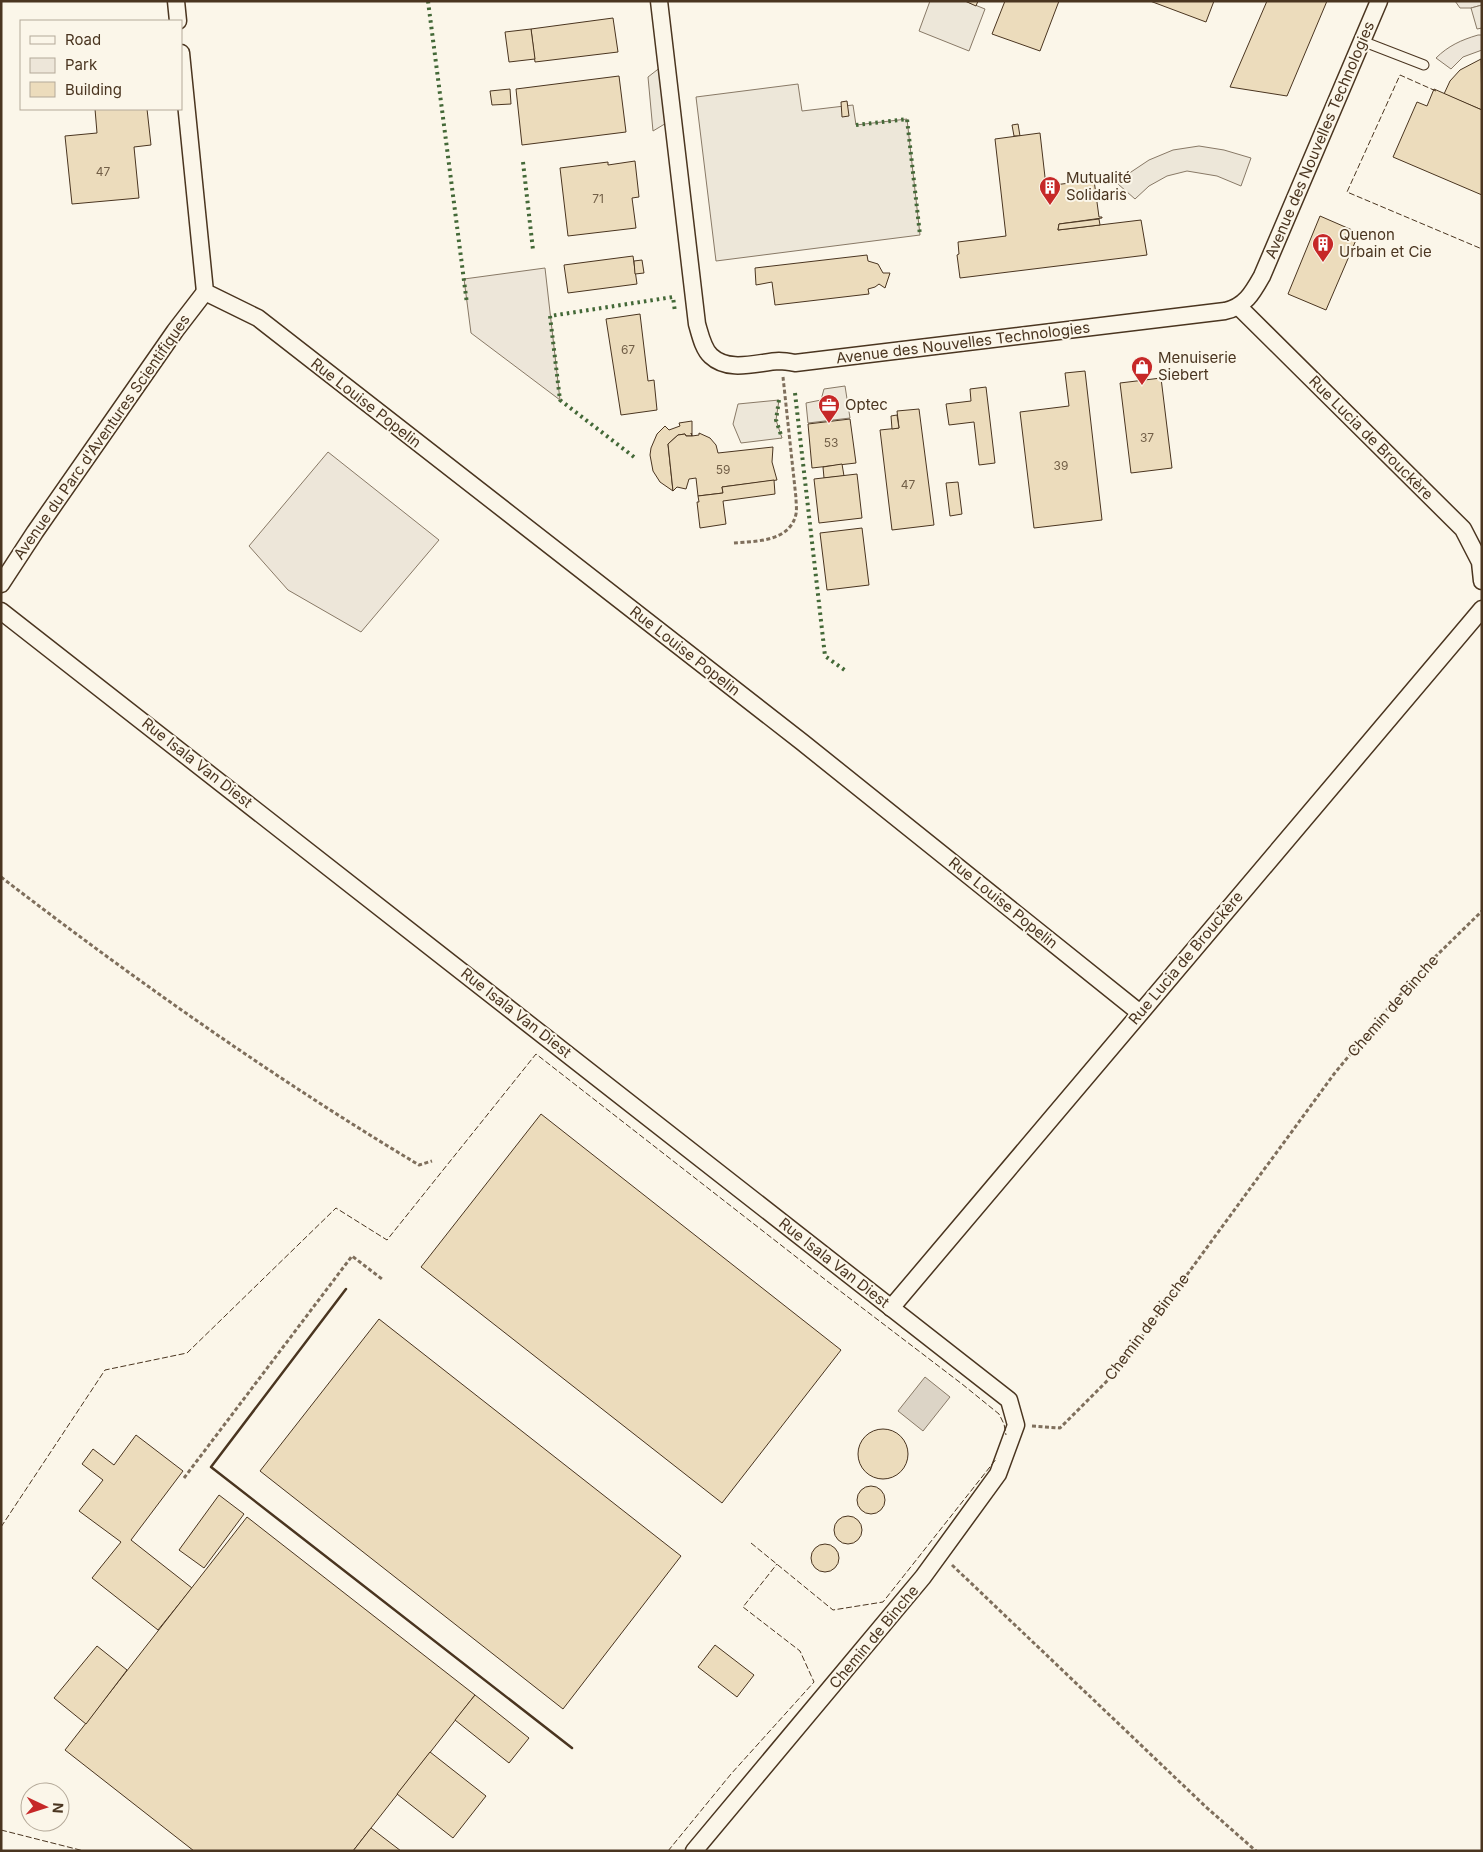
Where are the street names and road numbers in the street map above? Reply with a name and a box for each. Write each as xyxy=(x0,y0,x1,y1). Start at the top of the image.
street label: Avenue des Nouvelles Technologies xyxy=(1261,18,1378,261)
street label: Avenue du Parc d'Aventures Scientifiques xyxy=(9,310,194,563)
street label: Avenue des Nouvelles Technologies xyxy=(835,317,1091,368)
street label: Rue Louise Popelin xyxy=(307,354,425,452)
street label: Rue Lucia de Brouckère xyxy=(1305,371,1438,504)
street label: Rue Louise Popelin xyxy=(626,602,744,700)
street label: Rue Isala Van Diest xyxy=(138,713,257,812)
street label: Rue Louise Popelin xyxy=(945,853,1062,952)
street label: Rue Lucia de Brouckère xyxy=(1124,887,1247,1028)
street label: Chemin de Binche xyxy=(1343,951,1442,1061)
street label: Rue Isala Van Diest xyxy=(457,963,576,1062)
street label: Rue Isala Van Diest xyxy=(775,1213,894,1312)
street label: Chemin de Binche xyxy=(1100,1269,1193,1384)
street label: Chemin de Binche xyxy=(825,1581,922,1692)

